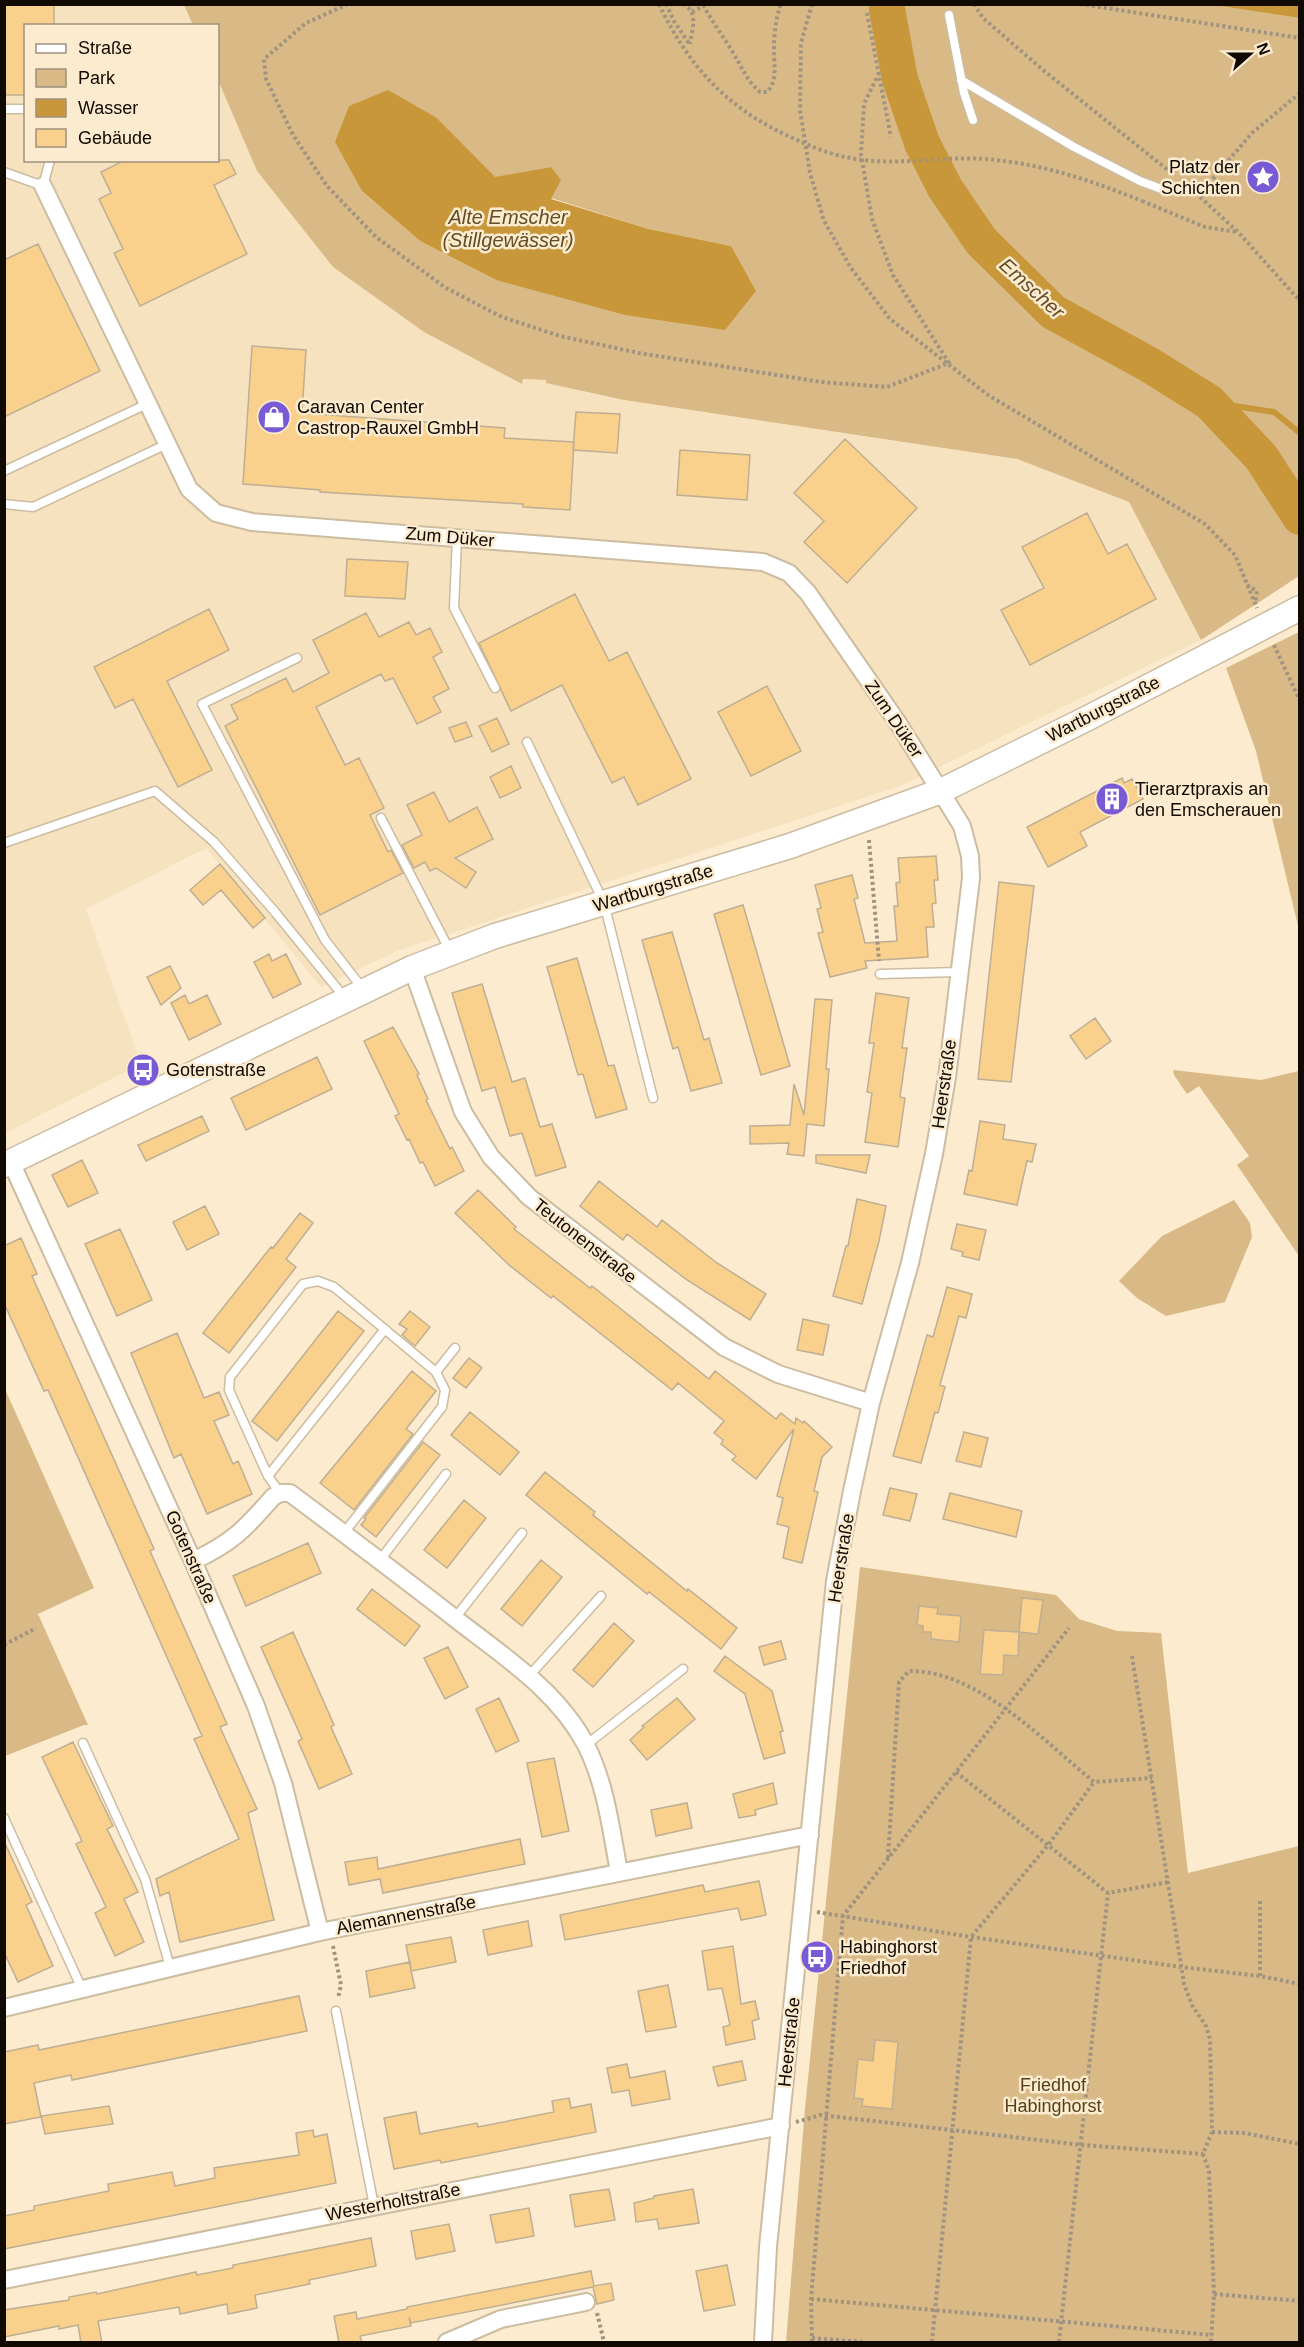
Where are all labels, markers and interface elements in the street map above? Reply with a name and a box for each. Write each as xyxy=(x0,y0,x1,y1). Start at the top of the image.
legend xyxy=(24,24,219,162)
north arrow xyxy=(1220,24,1280,84)
text: Straße xyxy=(78,38,132,58)
text: N xyxy=(1254,40,1274,57)
text: Park xyxy=(78,68,116,88)
text: Wasser xyxy=(78,98,138,118)
text: Gebäude xyxy=(78,128,152,148)
place label: Platz der Schichten xyxy=(1161,157,1240,198)
place icon: Platz der Schichten xyxy=(1245,159,1281,195)
water label: Alte Emscher (Stillgewässer) xyxy=(442,206,574,251)
water label: Emscher xyxy=(995,253,1070,323)
place label: Caravan Center Castrop-Rauxel GmbH xyxy=(297,397,479,438)
shop icon: Caravan Center Castrop-Rauxel GmbH xyxy=(256,399,292,435)
street label: Zum Düker xyxy=(405,523,495,551)
street label: Wartburgstraße xyxy=(1043,672,1163,746)
street label: Zum Düker xyxy=(861,677,927,761)
place label: Tierarztpraxis an den Emscherauen xyxy=(1135,779,1281,820)
building icon: Tierarztpraxis an den Emscherauen xyxy=(1094,781,1130,817)
street label: Wartburgstraße xyxy=(591,860,715,916)
street label: Heerstraße xyxy=(928,1038,960,1130)
bus stop icon: Gotenstraße xyxy=(125,1052,161,1088)
place label: Gotenstraße xyxy=(166,1060,266,1080)
street label: Teutonenstraße xyxy=(530,1195,640,1287)
street label: Gotenstraße xyxy=(162,1507,220,1607)
street label: Heerstraße xyxy=(824,1512,858,1604)
street label: Alemannenstraße xyxy=(334,1892,478,1938)
place label: Habinghorst Friedhof xyxy=(840,1937,937,1978)
bus stop icon: Habinghorst Friedhof xyxy=(799,1939,835,1975)
street label: Heerstraße xyxy=(774,1996,804,2088)
park label: Friedhof Habinghorst xyxy=(1004,2075,1102,2116)
street label: Westerholtstraße xyxy=(324,2179,462,2225)

